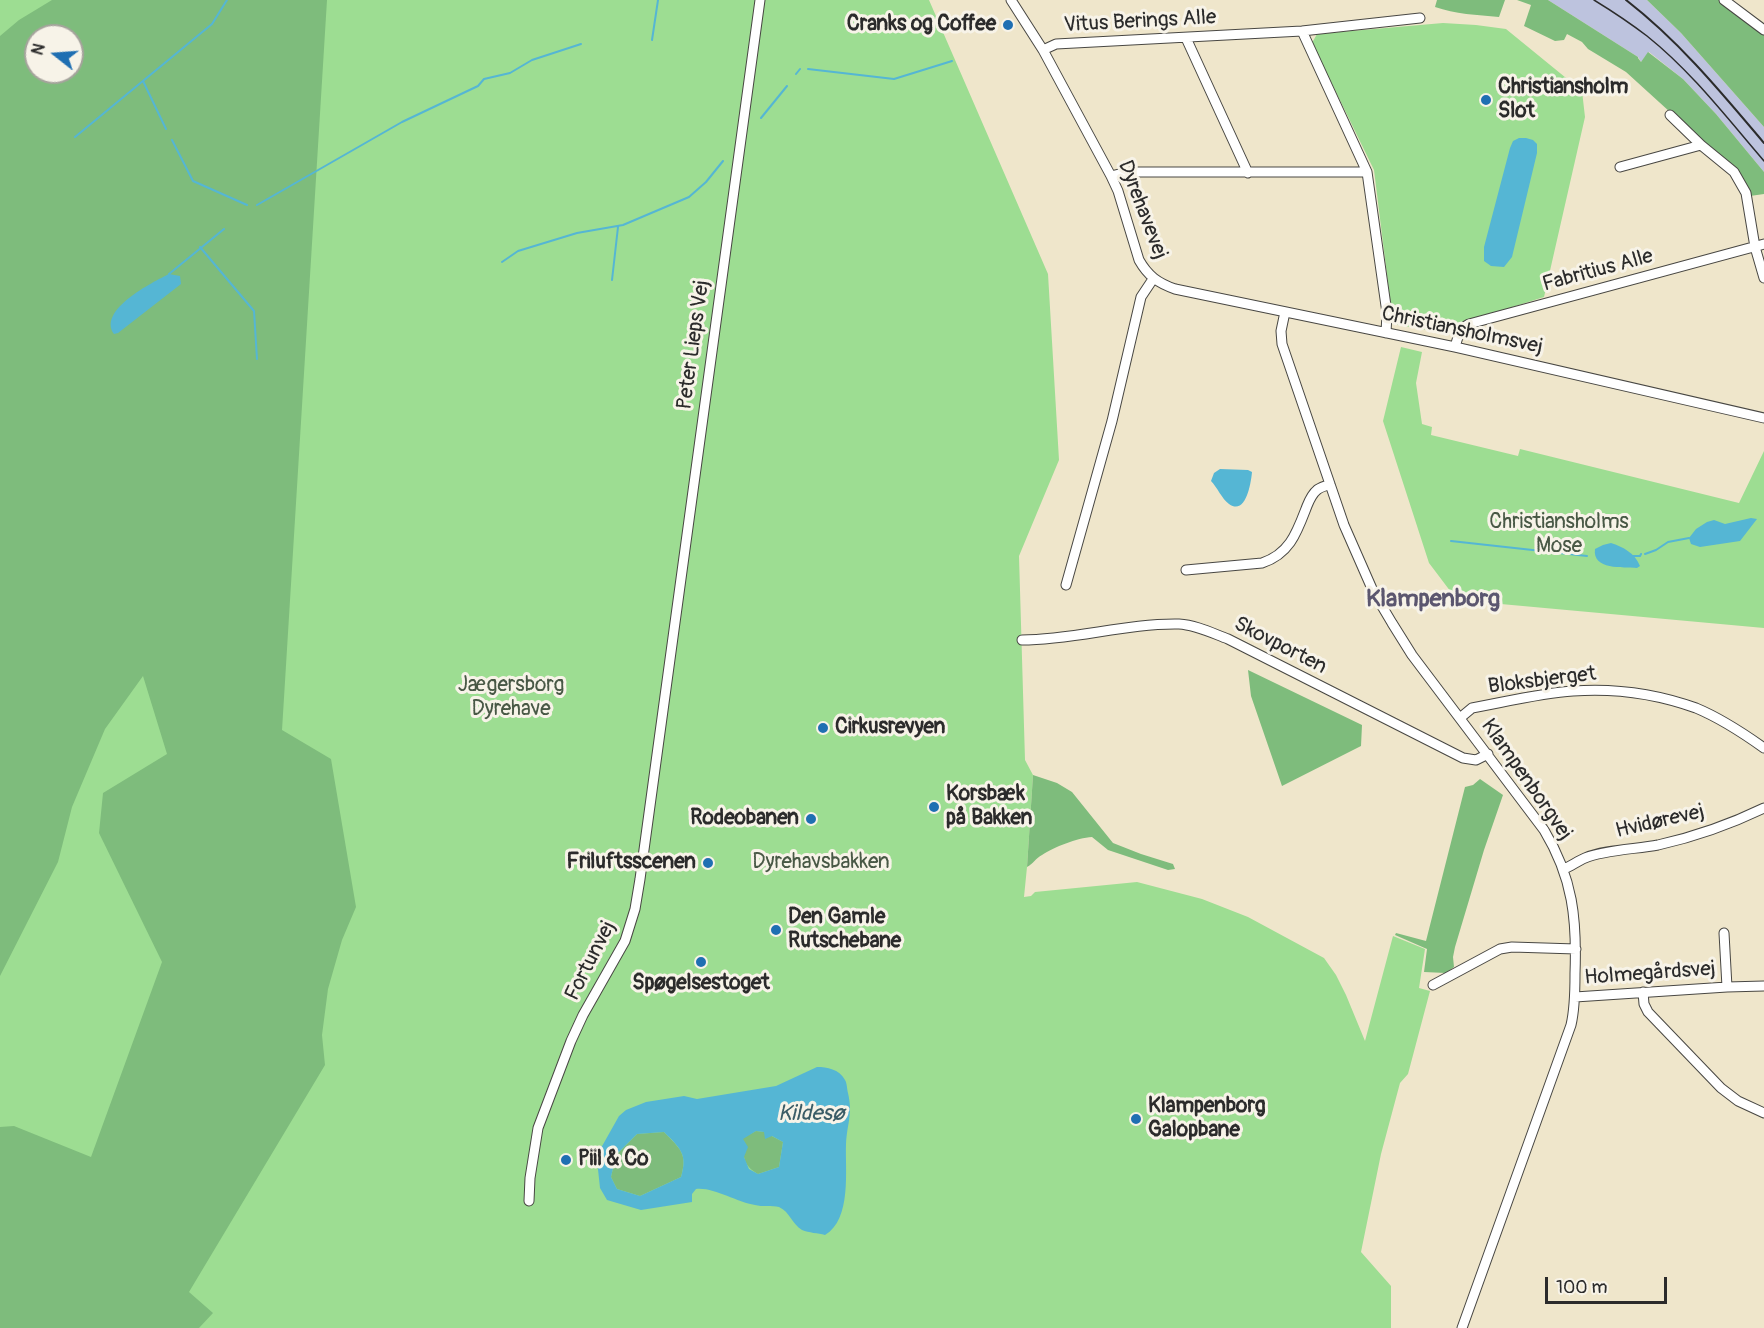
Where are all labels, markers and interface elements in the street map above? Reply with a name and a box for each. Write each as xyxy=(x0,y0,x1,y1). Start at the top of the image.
street label: Vitus Berings Alle xyxy=(1063,5,1217,39)
place label: Cranks og Coffee xyxy=(847,12,996,38)
marker: Cranks og Coffee xyxy=(1001,18,1015,32)
north arrow xyxy=(24,24,84,84)
text: N xyxy=(28,41,50,57)
place label: Christiansholm Slot xyxy=(1498,75,1628,125)
marker: Christiansholm Slot xyxy=(1479,93,1493,107)
street label: Dyrehavevej xyxy=(1112,157,1172,263)
street label: Fabritius Alle xyxy=(1540,244,1656,298)
street label: Peter Lieps Vej xyxy=(672,279,716,411)
street label: Christiansholmsvej xyxy=(1379,302,1545,360)
park label: Christiansholms Mose xyxy=(1489,510,1629,560)
district label: Klampenborg xyxy=(1366,586,1500,614)
street label: Skovporten xyxy=(1229,612,1331,680)
street label: Bloksbjerget xyxy=(1487,662,1597,700)
park label: Jægersborg Dyrehave xyxy=(458,673,564,723)
place label: Cirkusrevyen xyxy=(835,715,945,741)
street label: Klampenborgvej xyxy=(1475,715,1577,845)
marker: Cirkusrevyen xyxy=(816,721,830,735)
place label: Korsbæk på Bakken xyxy=(946,782,1032,832)
marker: Korsbæk på Bakken xyxy=(927,800,941,814)
street label: Hvidørevej xyxy=(1613,800,1707,844)
place label: Rodeobanen xyxy=(690,806,799,832)
marker: Rodeobanen xyxy=(804,812,818,826)
place label: Friluftsscenen xyxy=(566,850,696,876)
park label: Dyrehavsbakken xyxy=(752,850,890,876)
marker: Friluftsscenen xyxy=(701,856,715,870)
place label: Den Gamle Rutschebane xyxy=(788,905,901,955)
street label: Fortunvej xyxy=(560,917,622,1005)
marker: Den Gamle Rutschebane xyxy=(769,923,783,937)
marker: Spøgelsestoget xyxy=(694,955,708,969)
street label: Holmegårdsvej xyxy=(1584,957,1716,991)
place label: Spøgelsestoget xyxy=(632,971,770,997)
place label: Klampenborg Galopbane xyxy=(1148,1094,1265,1144)
water label: Kildesø xyxy=(778,1101,844,1127)
marker: Klampenborg Galopbane xyxy=(1129,1112,1143,1126)
place label: Piil & Co xyxy=(578,1147,649,1173)
marker: Piil & Co xyxy=(559,1153,573,1167)
scale bar xyxy=(1548,1265,1670,1303)
text: 100 m xyxy=(1556,1276,1608,1299)

